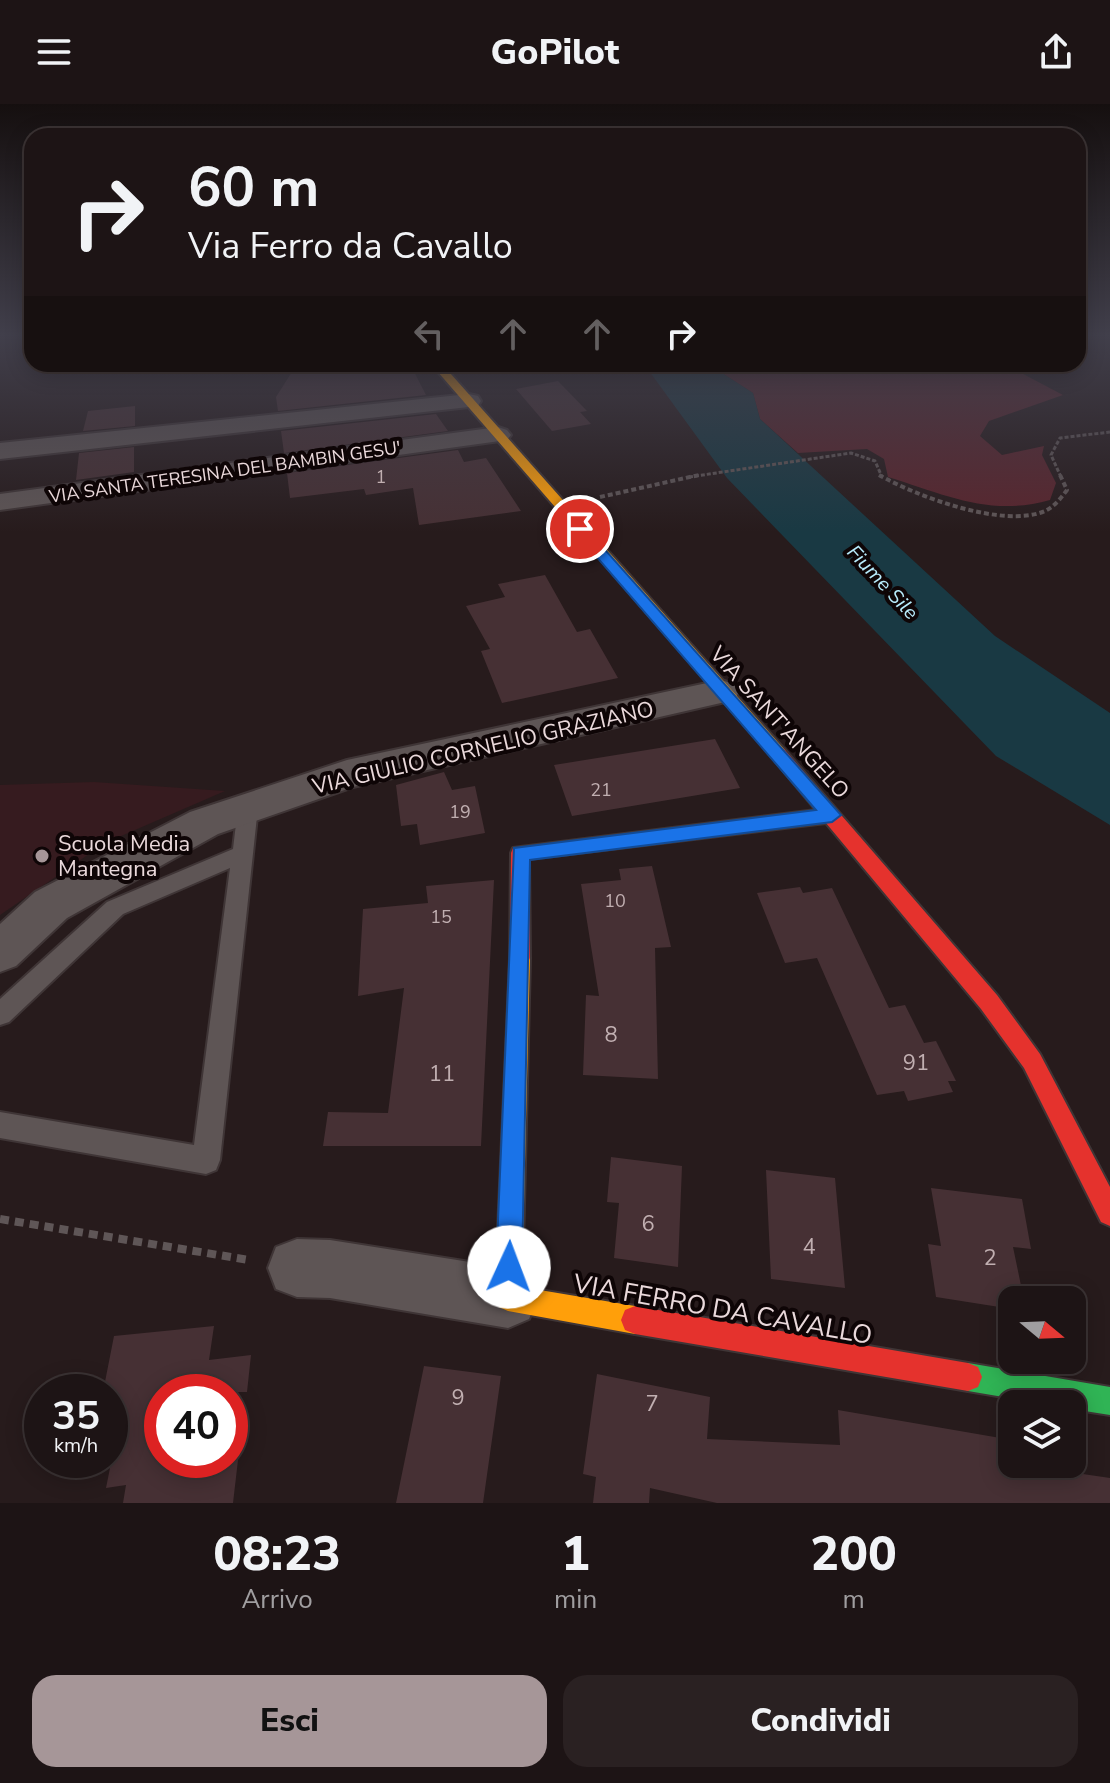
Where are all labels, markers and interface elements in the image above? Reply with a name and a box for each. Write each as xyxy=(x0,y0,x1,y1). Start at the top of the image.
text: GoPilot xyxy=(491,28,619,77)
icon: menu xyxy=(32,30,76,74)
icon: share xyxy=(1034,30,1078,74)
text: 60 m xyxy=(188,149,319,226)
icon: right xyxy=(56,160,160,264)
text: Via Ferro da Cavallo xyxy=(188,222,513,271)
icon: left xyxy=(407,312,451,356)
icon: ahead xyxy=(491,312,535,356)
icon: ahead xyxy=(575,312,619,356)
icon: right xyxy=(659,312,703,356)
street label: VIA SANTA TERESINA DEL BAMBIN GESU' xyxy=(47,435,402,509)
house number: 1 xyxy=(376,465,386,489)
pin xyxy=(546,495,614,563)
icon: arrive xyxy=(558,507,602,551)
water label: Fiume Sile xyxy=(841,539,925,626)
street label: VIA SANT'ANGELO xyxy=(702,639,856,805)
street label: VIA GIULIO CORNELIO GRAZIANO xyxy=(309,694,657,802)
house number: 21 xyxy=(590,778,612,802)
house number: 19 xyxy=(449,800,471,824)
place label: Scuola Media Mantegna xyxy=(58,829,190,884)
marker: Scuola Media Mantegna xyxy=(33,847,51,865)
house number: 10 xyxy=(604,889,626,913)
house number: 15 xyxy=(430,905,452,929)
house number: 8 xyxy=(604,1020,618,1050)
house number: 91 xyxy=(903,1048,929,1078)
house number: 11 xyxy=(429,1059,455,1089)
house number: 6 xyxy=(641,1209,655,1239)
position arrow xyxy=(467,1225,551,1309)
house number: 4 xyxy=(802,1232,816,1262)
house number: 2 xyxy=(983,1243,997,1273)
street label: VIA FERRO DA CAVALLO xyxy=(570,1266,875,1353)
north arrow xyxy=(998,1286,1086,1374)
map controls xyxy=(998,1286,1086,1478)
speed limit sign: 40 xyxy=(144,1374,248,1478)
house number: 9 xyxy=(451,1383,465,1413)
text: 35 xyxy=(52,1389,100,1443)
house number: 7 xyxy=(645,1389,659,1419)
button: layers xyxy=(998,1390,1086,1478)
text: km/h xyxy=(54,1432,98,1459)
text: 08:23 xyxy=(213,1521,341,1587)
text: 1 xyxy=(561,1521,590,1587)
text: 200 xyxy=(810,1521,897,1587)
text: Arrivo xyxy=(241,1582,313,1617)
text: min xyxy=(554,1582,597,1617)
text: m xyxy=(842,1582,865,1617)
button: Esci xyxy=(32,1675,547,1767)
button: Condividi xyxy=(563,1675,1078,1767)

